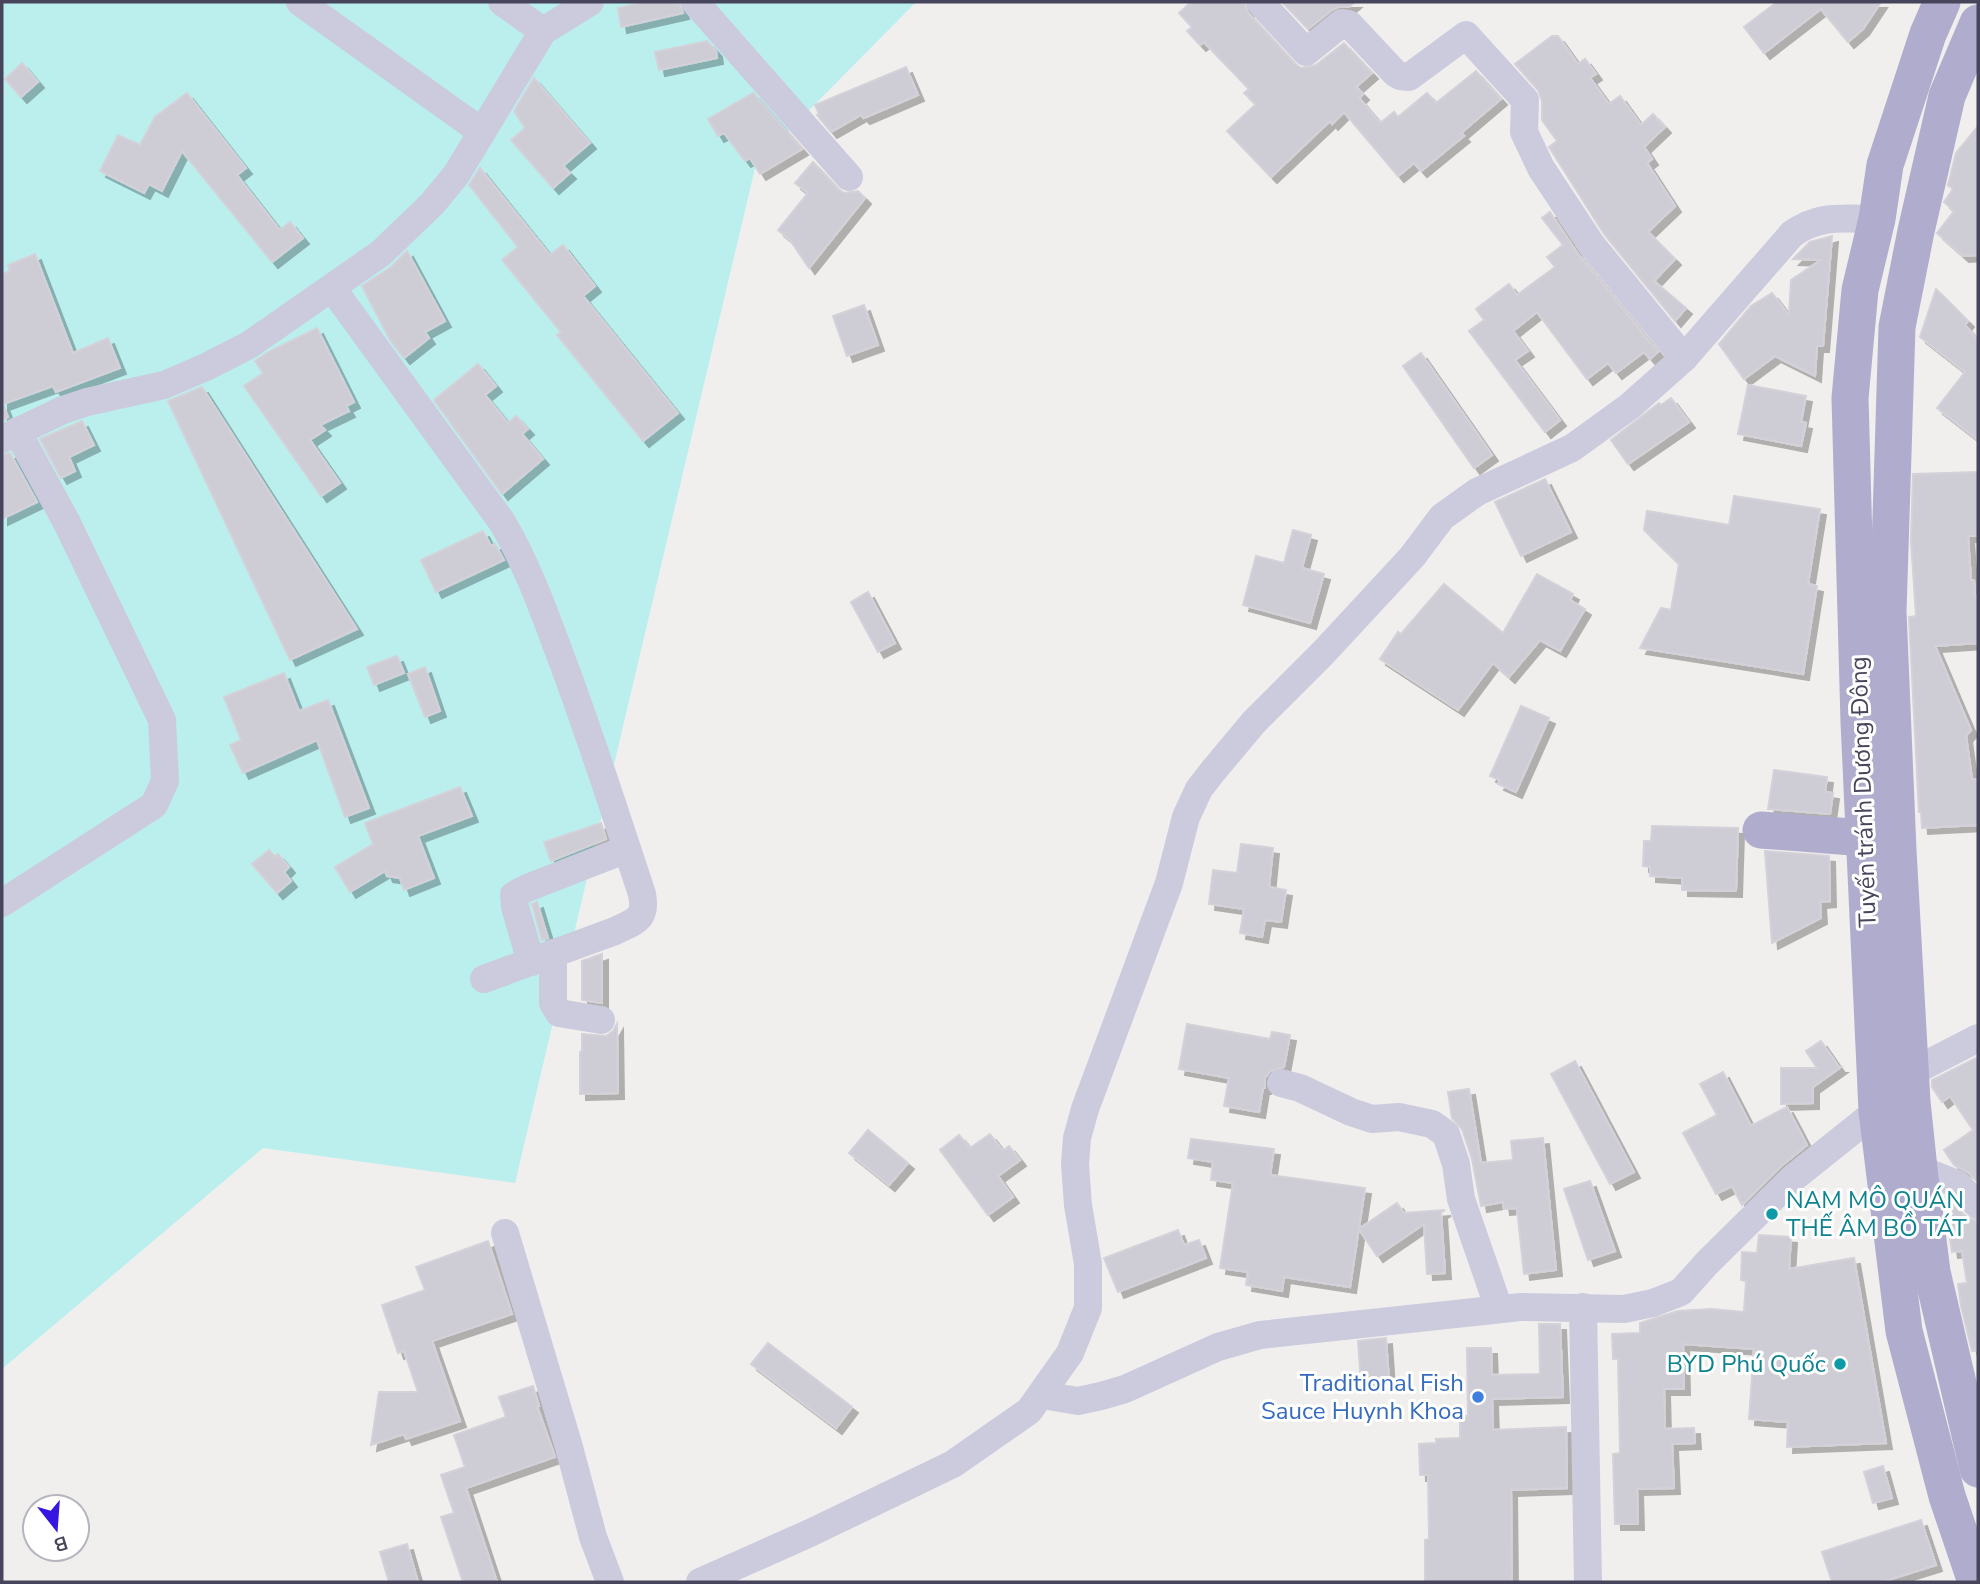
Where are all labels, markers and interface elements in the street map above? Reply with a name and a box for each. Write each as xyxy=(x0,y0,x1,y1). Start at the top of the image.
street label: Tuyến tránh Dương Đông xyxy=(1842,656,1884,928)
place label: NAM MÔ QUÁN THẾ ÂM BỒ TÁT xyxy=(1786,1184,1967,1244)
marker: NAM MÔ QUÁN THẾ ÂM BỒ TÁT xyxy=(1764,1206,1780,1222)
place label: BYD Phú Quốc xyxy=(1667,1348,1826,1380)
marker: BYD Phú Quốc xyxy=(1832,1356,1848,1372)
place label: Traditional Fish Sauce Huynh Khoa xyxy=(1261,1367,1464,1427)
marker: Traditional Fish Sauce Huynh Khoa xyxy=(1470,1389,1486,1405)
north arrow xyxy=(21,1493,91,1563)
text: B xyxy=(51,1529,71,1558)

